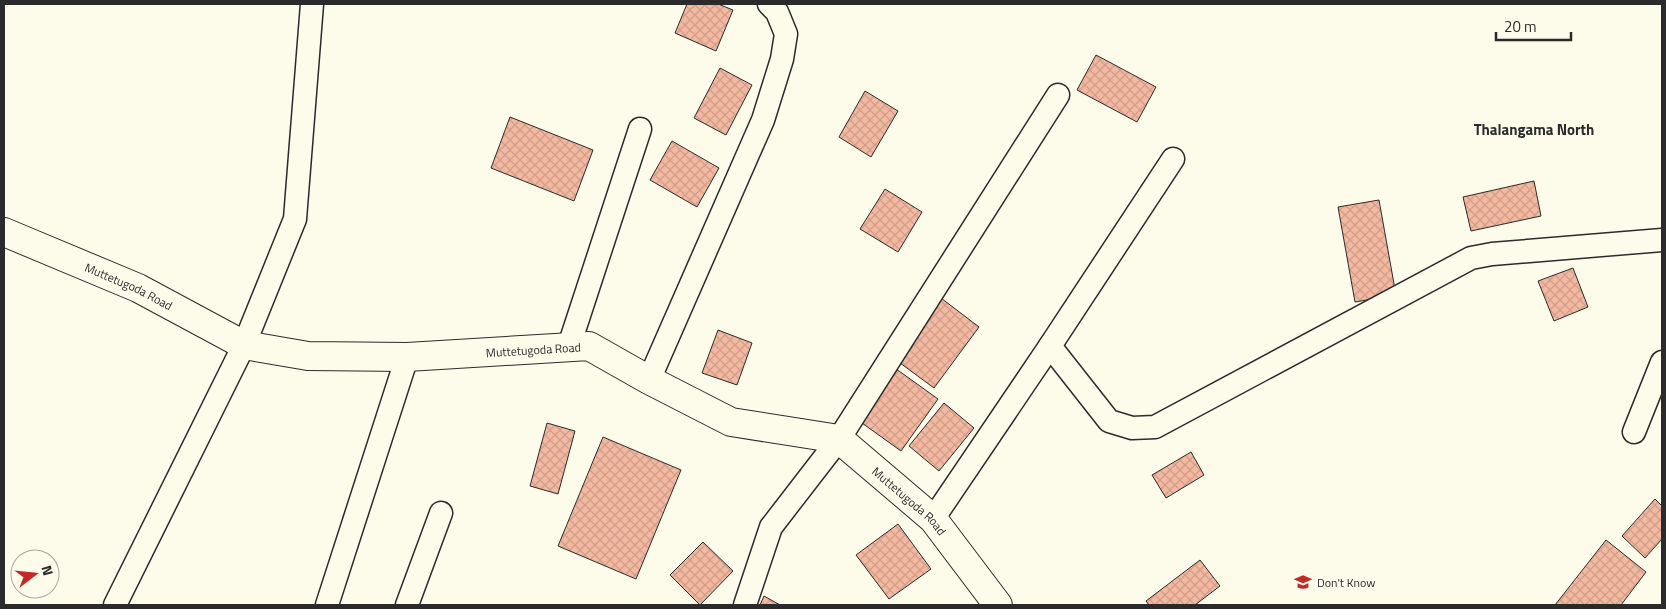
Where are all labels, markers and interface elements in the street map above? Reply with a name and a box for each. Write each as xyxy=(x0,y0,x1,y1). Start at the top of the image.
scale bar xyxy=(1496,10,1571,42)
text: 20 m xyxy=(1504,15,1537,38)
district label: Thalangama North xyxy=(1474,118,1594,141)
street label: Muttetugoda Road xyxy=(82,257,176,315)
street label: Muttetugoda Road xyxy=(485,337,581,362)
street label: Muttetugoda Road xyxy=(868,462,951,539)
north arrow xyxy=(10,549,60,599)
text: N xyxy=(37,563,59,578)
school or university icon: Don't Know xyxy=(1293,572,1313,592)
place label: Don't Know xyxy=(1317,573,1375,592)

